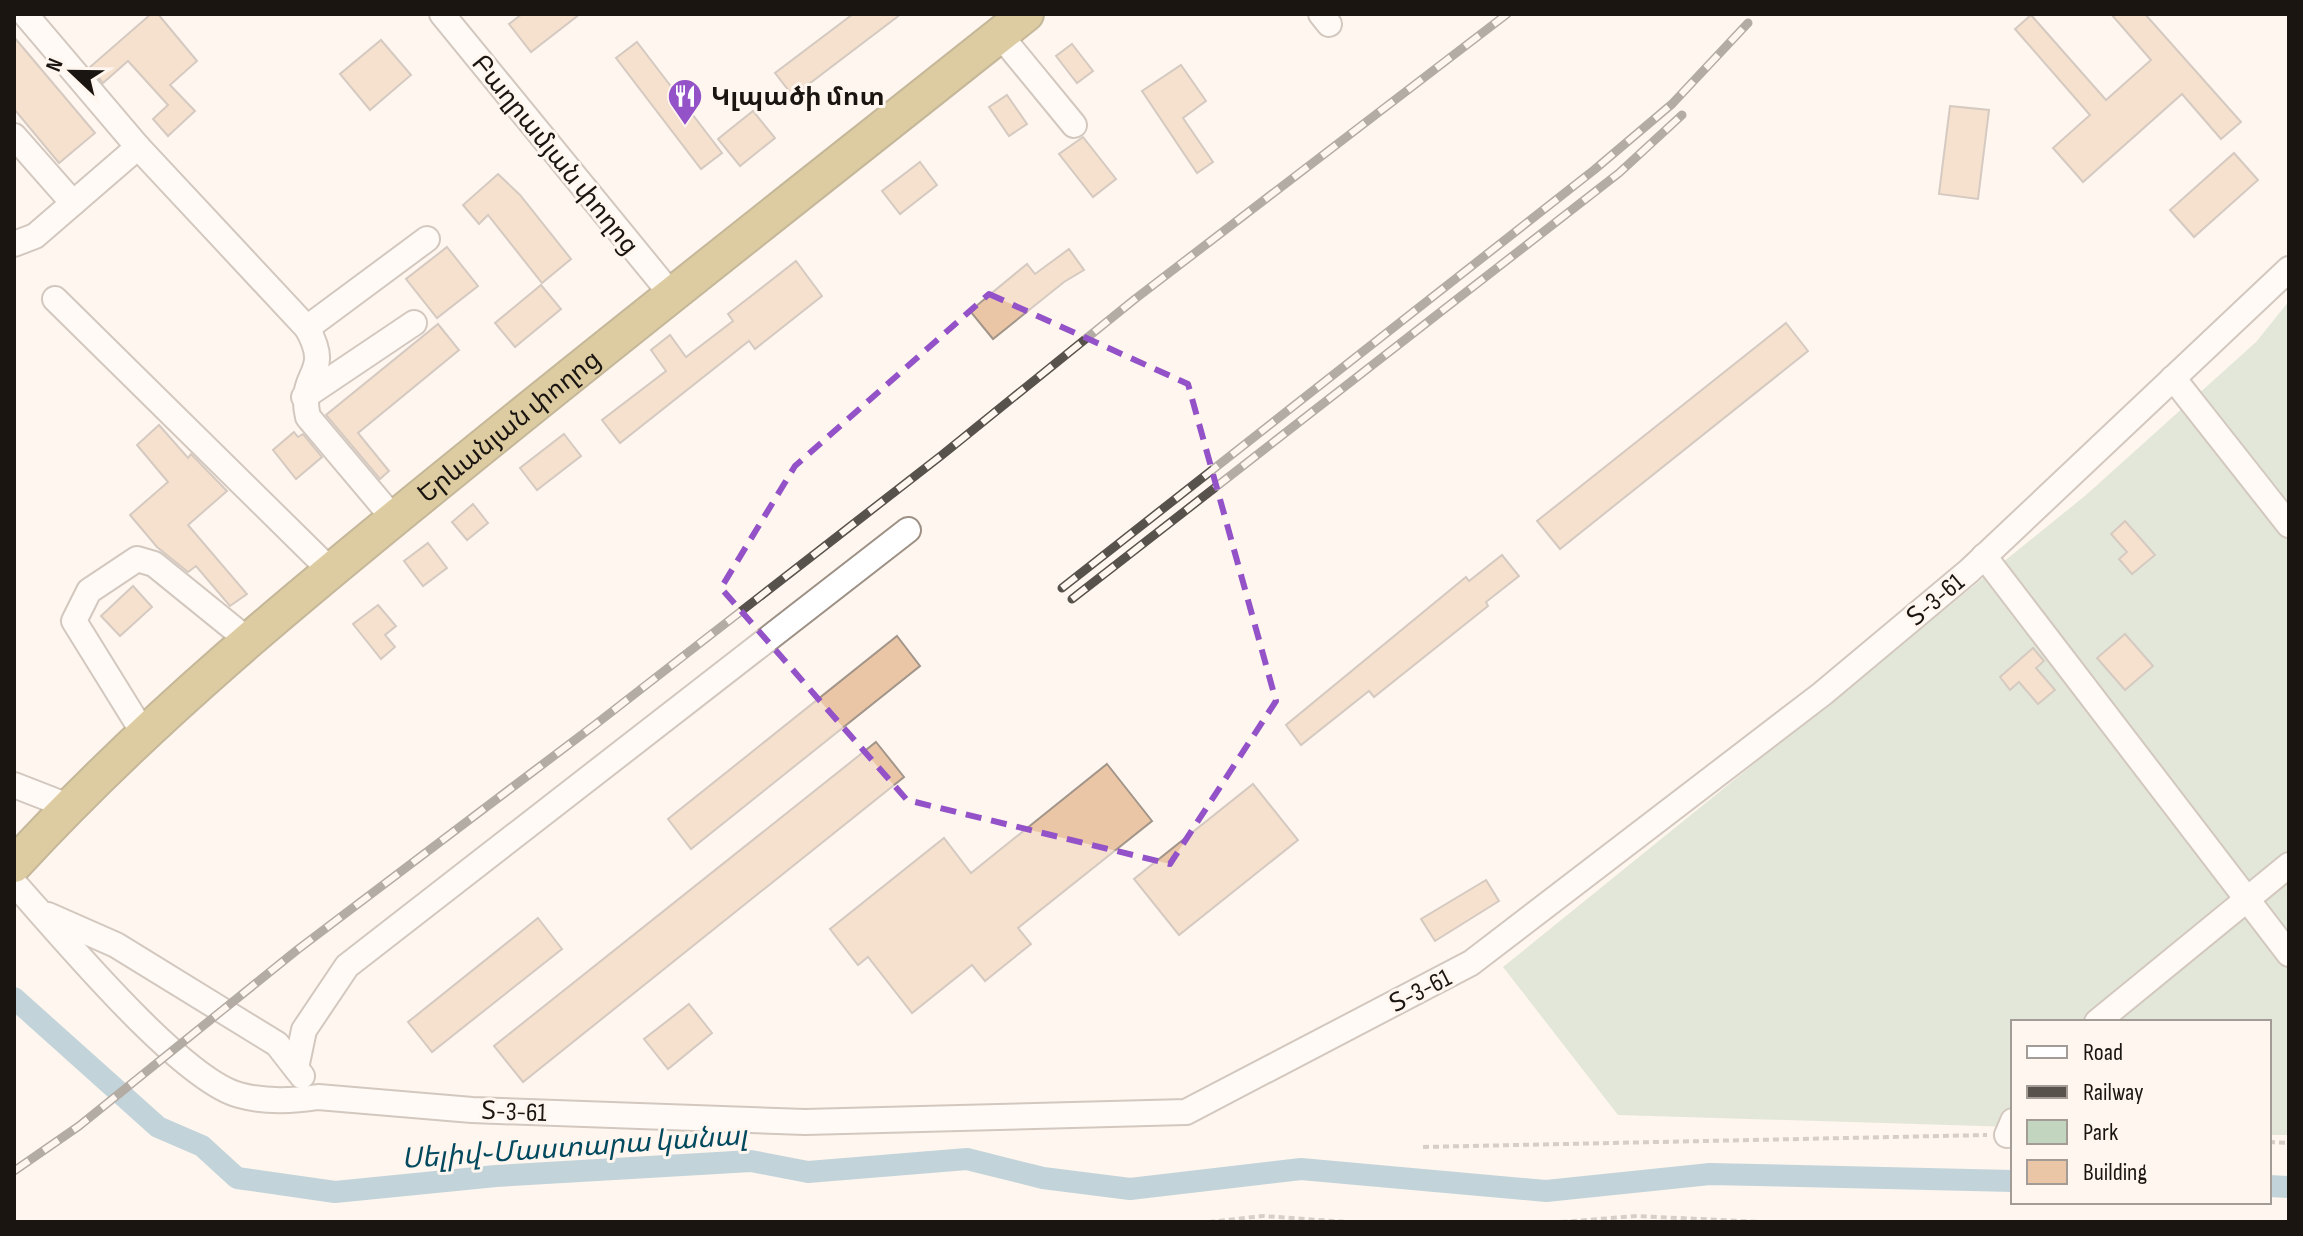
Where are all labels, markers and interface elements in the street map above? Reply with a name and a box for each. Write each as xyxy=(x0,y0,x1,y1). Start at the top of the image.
north arrow xyxy=(32,32,112,112)
street label: Բաղրամյան փողոց xyxy=(465,49,645,261)
text: N xyxy=(40,55,70,76)
restaurant icon: Կլպածի մոտ xyxy=(666,77,704,127)
place label: Կլպածի մոտ xyxy=(711,82,885,113)
street label: Երևանյան փողոց xyxy=(412,344,607,510)
street label: Տ-3-61 xyxy=(1901,567,1971,633)
street label: Տ-3-61 xyxy=(1385,963,1457,1020)
legend xyxy=(2011,1020,2271,1204)
text: Road xyxy=(2083,1038,2123,1067)
text: Railway xyxy=(2083,1078,2143,1107)
street label: Տ-3-61 xyxy=(481,1096,547,1129)
text: Park xyxy=(2083,1118,2118,1147)
water label: Սելիվ֊Մաստարա կանալ xyxy=(400,1119,750,1176)
text: Building xyxy=(2083,1158,2147,1187)

